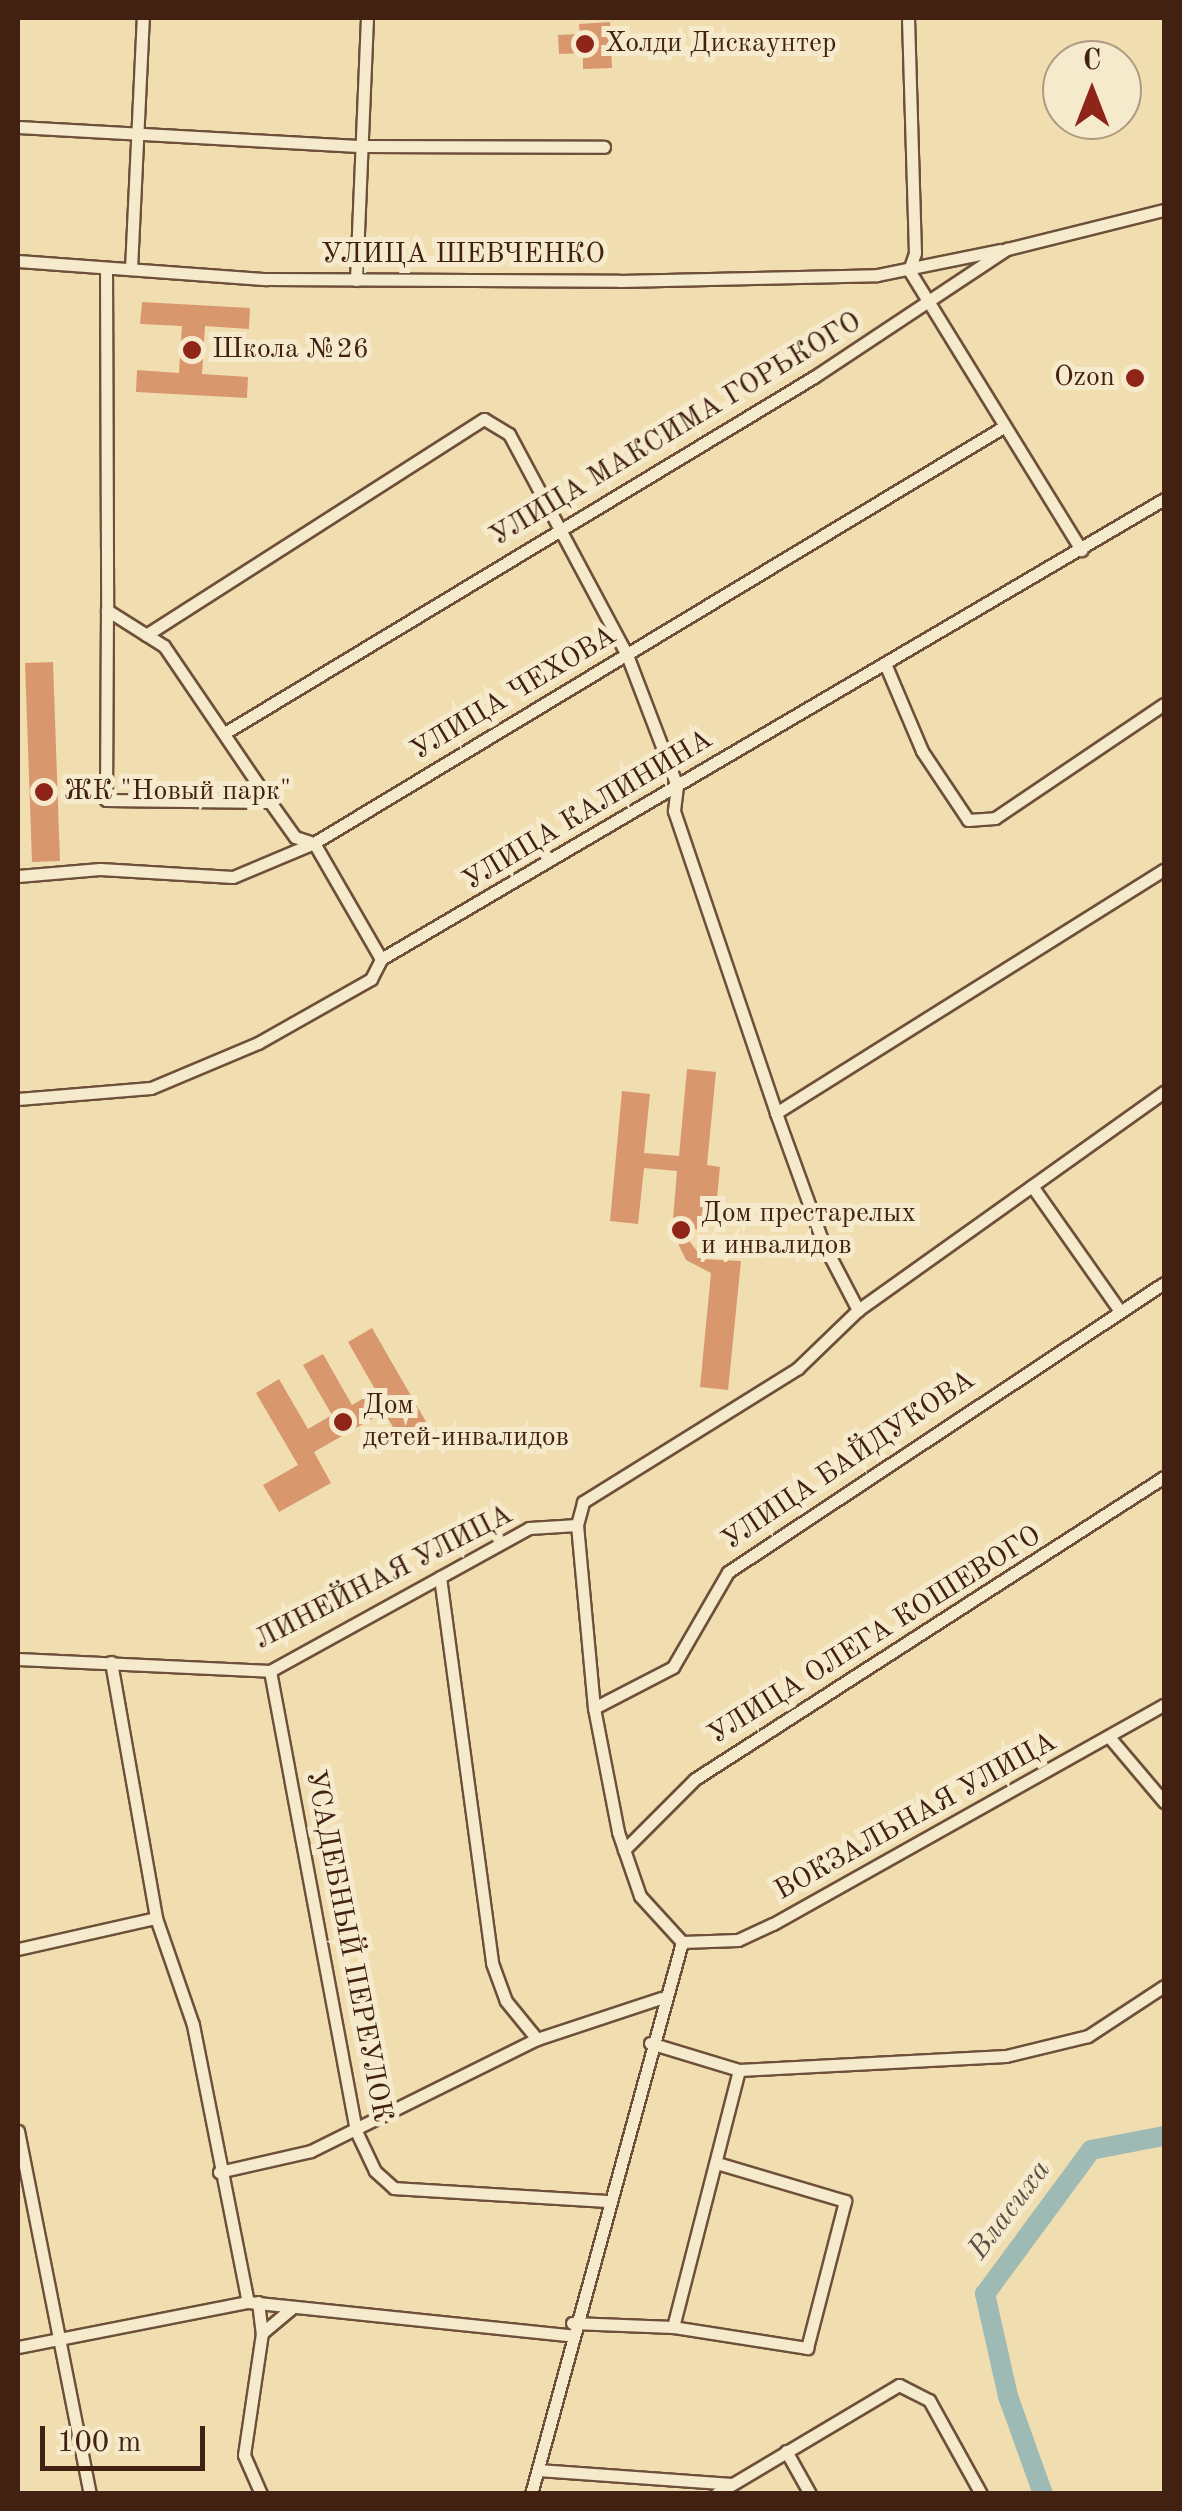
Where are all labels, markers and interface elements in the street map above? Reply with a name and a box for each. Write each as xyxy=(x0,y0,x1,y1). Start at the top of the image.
place label: Холди Дискаунтер xyxy=(605,27,837,61)
marker: Холди Дискаунтер xyxy=(574,33,596,55)
north arrow xyxy=(1042,40,1142,140)
text: С xyxy=(1083,48,1101,76)
street label: УЛИЦА ШЕВЧЕНКО xyxy=(321,238,605,272)
street label: УЛИЦА МАКСИМА ГОРЬКОГО xyxy=(484,306,868,554)
place label: Школа №26 xyxy=(212,333,369,367)
marker: Школа №26 xyxy=(181,339,203,361)
place label: Ozon xyxy=(1054,361,1115,395)
marker: Ozon xyxy=(1124,367,1146,389)
street label: УЛИЦА ЧЕХОВА xyxy=(405,619,623,769)
street label: УЛИЦА КАЛИНИНА xyxy=(457,723,719,899)
place label: ЖК "Новый парк" xyxy=(64,775,291,809)
marker: ЖК "Новый парк" xyxy=(33,781,55,803)
place label: Дом престарелых и инвалидов xyxy=(701,1197,916,1263)
marker: Дом престарелых и инвалидов xyxy=(670,1219,692,1241)
street label: УЛИЦА БАЙДУКОВА xyxy=(716,1364,982,1558)
place label: Дом детей-инвалидов xyxy=(363,1389,569,1455)
marker: Дом детей-инвалидов xyxy=(332,1411,354,1433)
street label: ЛИНЕЙНАЯ УЛИЦА xyxy=(249,1498,519,1658)
street label: УЛИЦА ОЛЕГА КОШЕВОГО xyxy=(702,1519,1048,1753)
street label: ВОКЗАЛЬНАЯ УЛИЦА xyxy=(769,1726,1063,1908)
street label: УСАДЕБНЫЙ ПЕРЕУЛОК xyxy=(297,1767,399,2125)
water label: Власиха xyxy=(961,2153,1059,2267)
scale bar xyxy=(45,2406,210,2468)
text: 100 m xyxy=(57,2428,141,2458)

